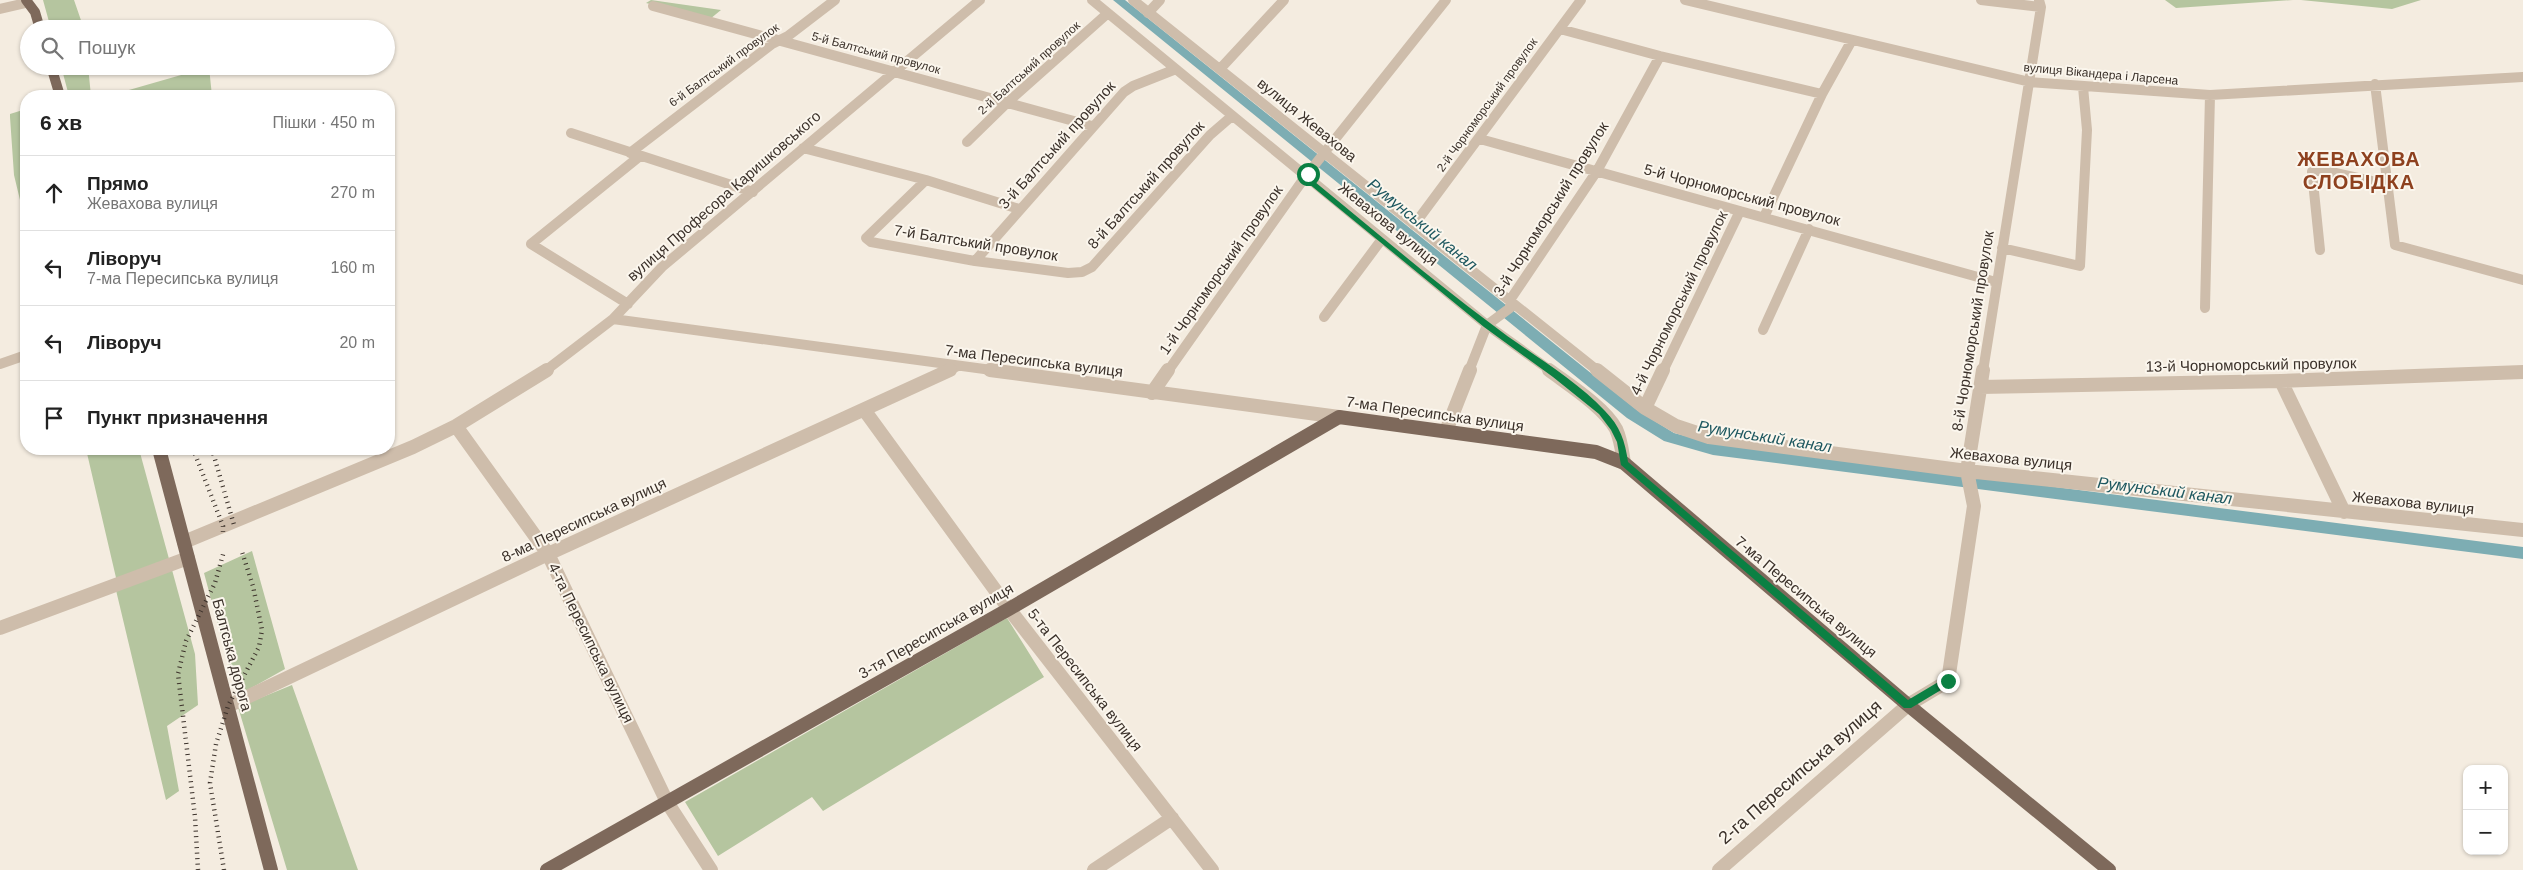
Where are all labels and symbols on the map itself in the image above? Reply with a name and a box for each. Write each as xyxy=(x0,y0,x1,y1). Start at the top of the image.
street label: 2-й Балтський провулок xyxy=(975,18,1084,118)
street label: 6-й Балтський провулок xyxy=(666,20,782,110)
street label: 5-й Балтський провулок xyxy=(810,29,943,77)
street label: 2-й Чорноморський провулок xyxy=(1434,35,1541,175)
street label: вулиця Вікандера і Ларсена xyxy=(2023,60,2179,88)
street label: вулиця Жевахова xyxy=(1254,74,1361,165)
street label: 3-й Балтський провулок xyxy=(995,77,1119,212)
street label: вулиця Професора Каришковського xyxy=(624,107,824,284)
street label: 8-й Балтський провулок xyxy=(1084,117,1208,252)
street label: 3-й Чорноморський провулок xyxy=(1490,118,1612,299)
district label: ЖЕВАХОВА СЛОБІДКА xyxy=(2296,148,2421,193)
street label: 5-й Чорноморський провулок xyxy=(1642,160,1843,229)
route start xyxy=(1297,163,1320,186)
water label: Румунський канал xyxy=(1365,175,1481,274)
street label: Жевахова вулиця xyxy=(1335,178,1441,269)
street label: 1-й Чорноморський провулок xyxy=(1156,182,1286,358)
street label: 4-й Чорноморський провулок xyxy=(1627,208,1731,397)
street label: 7-й Балтський провулок xyxy=(893,221,1060,264)
street label: 8-й Чорноморський провулок xyxy=(1948,229,1997,432)
street label: 7-ма Пересипська вулиця xyxy=(944,341,1124,380)
street label: 13-й Чорноморський провулок xyxy=(2145,354,2357,375)
street label: 7-ма Пересипська вулиця xyxy=(1345,393,1525,434)
water label: Румунський канал xyxy=(1697,418,1833,455)
street label: Жевахова вулиця xyxy=(1949,444,2073,473)
street label: 8-ма Пересипська вулиця xyxy=(499,474,669,565)
water label: Румунський канал xyxy=(2097,474,2233,507)
street label: Жевахова вулиця xyxy=(2351,488,2475,517)
street label: 7-ма Пересипська вулиця xyxy=(1732,532,1880,661)
street label: 4-та Пересипська вулиця xyxy=(545,560,638,725)
street label: 3-тя Пересипська вулиця xyxy=(855,579,1016,682)
street label: Балтська дорога xyxy=(209,597,256,714)
street label: 5-та Пересипська вулиця xyxy=(1025,605,1146,754)
route end xyxy=(1937,670,1960,693)
street label: 2-га Пересипська вулиця xyxy=(1715,696,1885,848)

